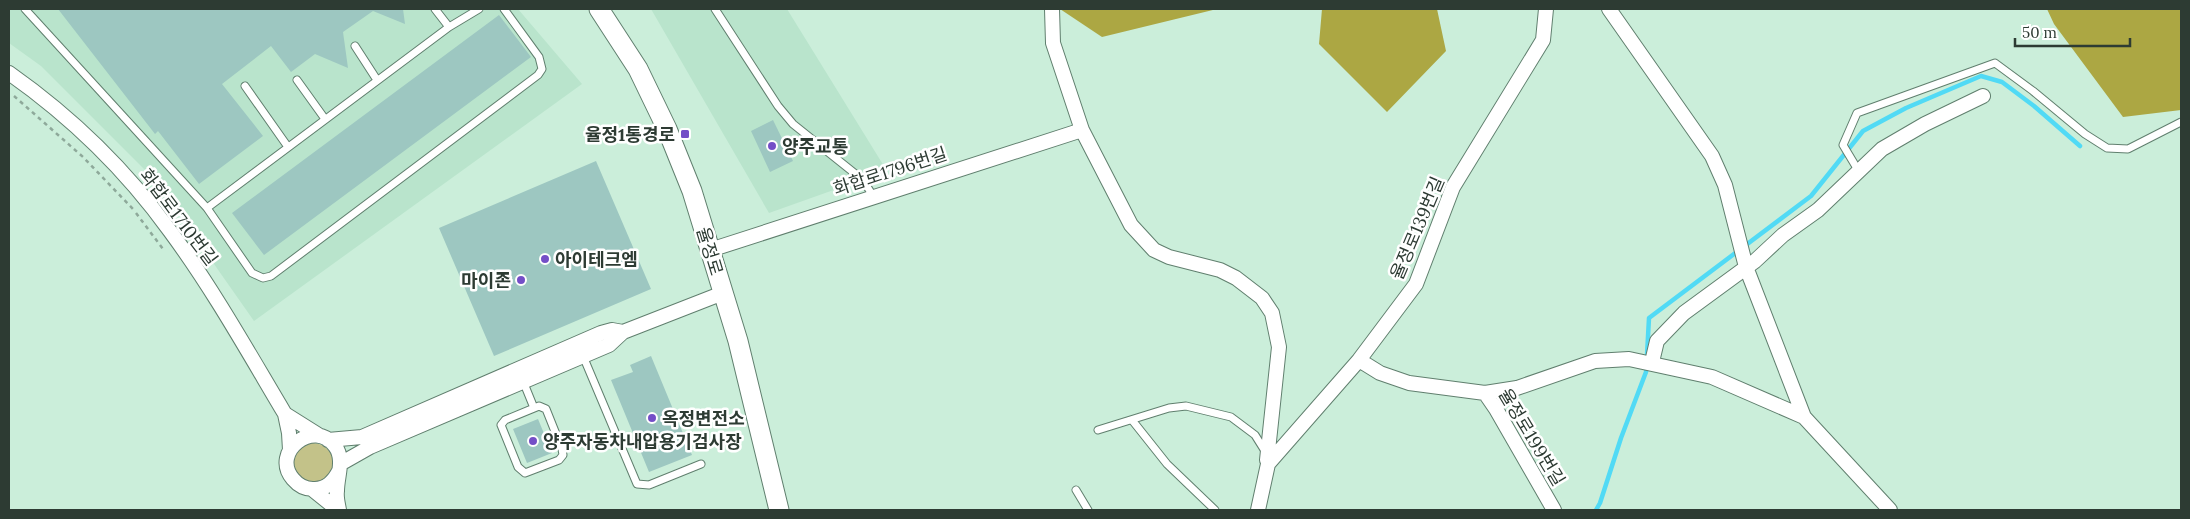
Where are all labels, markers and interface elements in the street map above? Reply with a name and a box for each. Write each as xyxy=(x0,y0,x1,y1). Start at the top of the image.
scale bar xyxy=(2015,15,2130,47)
text: 50 m xyxy=(2022,23,2057,42)
place label: 율정1통경로 xyxy=(585,123,675,146)
marker: 율정1통경로 xyxy=(679,128,691,140)
place label: 양주교통 xyxy=(782,135,848,158)
marker: 양주교통 xyxy=(766,140,778,152)
street label: 화합로1796번길 xyxy=(830,142,950,200)
street label: 화합로1710번길 xyxy=(135,164,223,270)
street label: 율정로139번길 xyxy=(1385,173,1449,283)
street label: 율정로 xyxy=(692,224,728,278)
place label: 아이테크엠 xyxy=(555,248,638,271)
marker: 아이테크엠 xyxy=(539,253,551,265)
place label: 마이존 xyxy=(461,269,511,292)
marker: 마이존 xyxy=(515,274,527,286)
street label: 율정로199번길 xyxy=(1494,384,1570,490)
place label: 옥정변전소 xyxy=(662,407,745,430)
marker: 옥정변전소 xyxy=(646,412,658,424)
place label: 양주자동차내압용기검사장 xyxy=(543,430,742,453)
marker: 양주자동차내압용기검사장 xyxy=(527,435,539,447)

